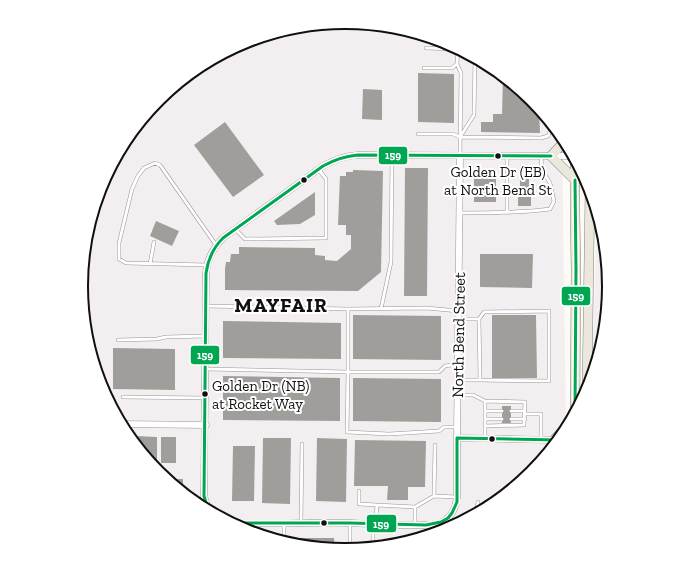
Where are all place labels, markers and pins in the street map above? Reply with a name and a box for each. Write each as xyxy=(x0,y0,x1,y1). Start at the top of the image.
marker: Golden Dr (EB) at North Bend St xyxy=(493,151,503,161)
place label: Golden Dr (EB) at North Bend St xyxy=(444,163,552,199)
unlabelled marker xyxy=(299,175,309,185)
place label: Golden Dr (NB) at Rocket Way xyxy=(212,377,309,413)
marker: Golden Dr (NB) at Rocket Way xyxy=(200,389,210,399)
unlabelled marker xyxy=(487,434,497,444)
unlabelled marker xyxy=(319,518,329,528)

